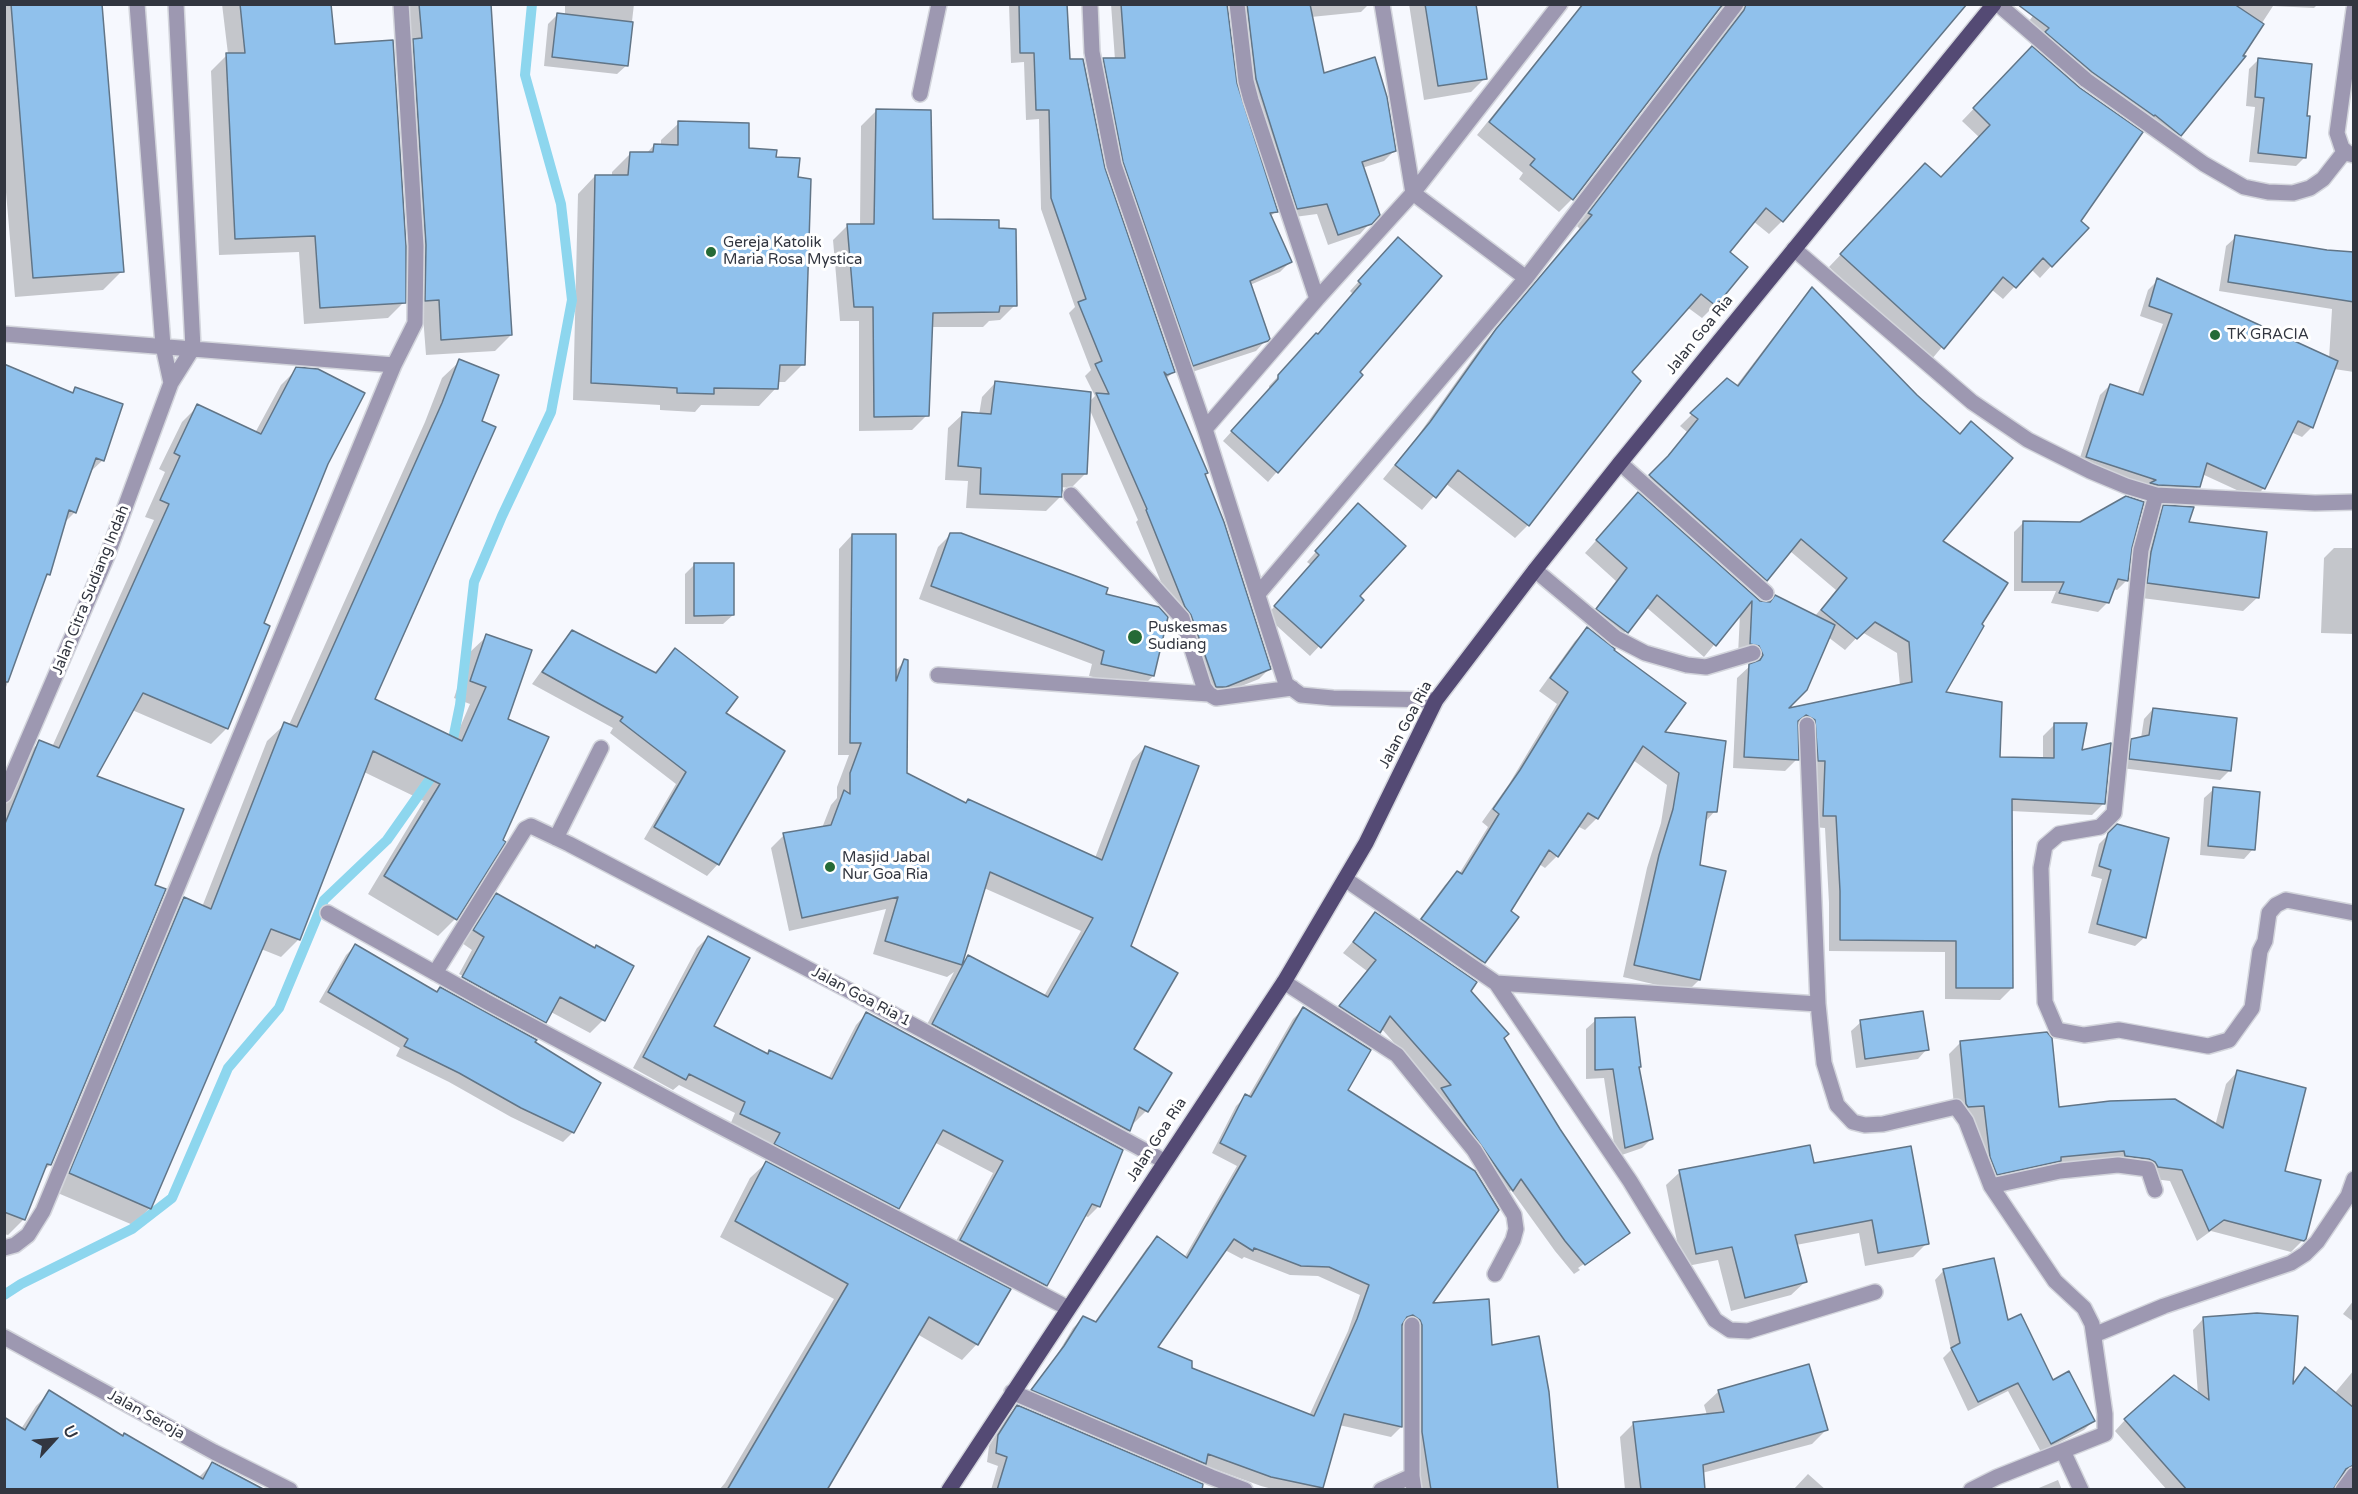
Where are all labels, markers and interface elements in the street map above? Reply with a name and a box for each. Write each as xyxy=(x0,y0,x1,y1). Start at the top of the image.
place label: Gereja Katolik Maria Rosa Mystica xyxy=(723,234,862,269)
marker: Gereja Katolik Maria Rosa Mystica xyxy=(704,245,718,259)
street label: Jalan Goa Ria xyxy=(1663,292,1737,378)
place label: TK GRACIA xyxy=(2227,326,2309,344)
marker: TK GRACIA xyxy=(2208,328,2222,342)
street label: Jalan Citra Sudiang Indah xyxy=(49,503,133,677)
place label: Puskesmas Sudiang xyxy=(1148,619,1227,654)
marker: Puskesmas Sudiang xyxy=(1126,628,1144,646)
street label: Jalan Goa Ria xyxy=(1375,678,1437,772)
place label: Masjid Jabal Nur Goa Ria xyxy=(842,849,930,884)
marker: Masjid Jabal Nur Goa Ria xyxy=(823,860,837,874)
street label: Jalan Goa Ria 1 xyxy=(808,963,914,1031)
street label: Jalan Goa Ria xyxy=(1123,1095,1191,1185)
street label: Jalan Seroja xyxy=(104,1386,188,1444)
north arrow xyxy=(24,1410,84,1470)
text: U xyxy=(59,1422,82,1442)

